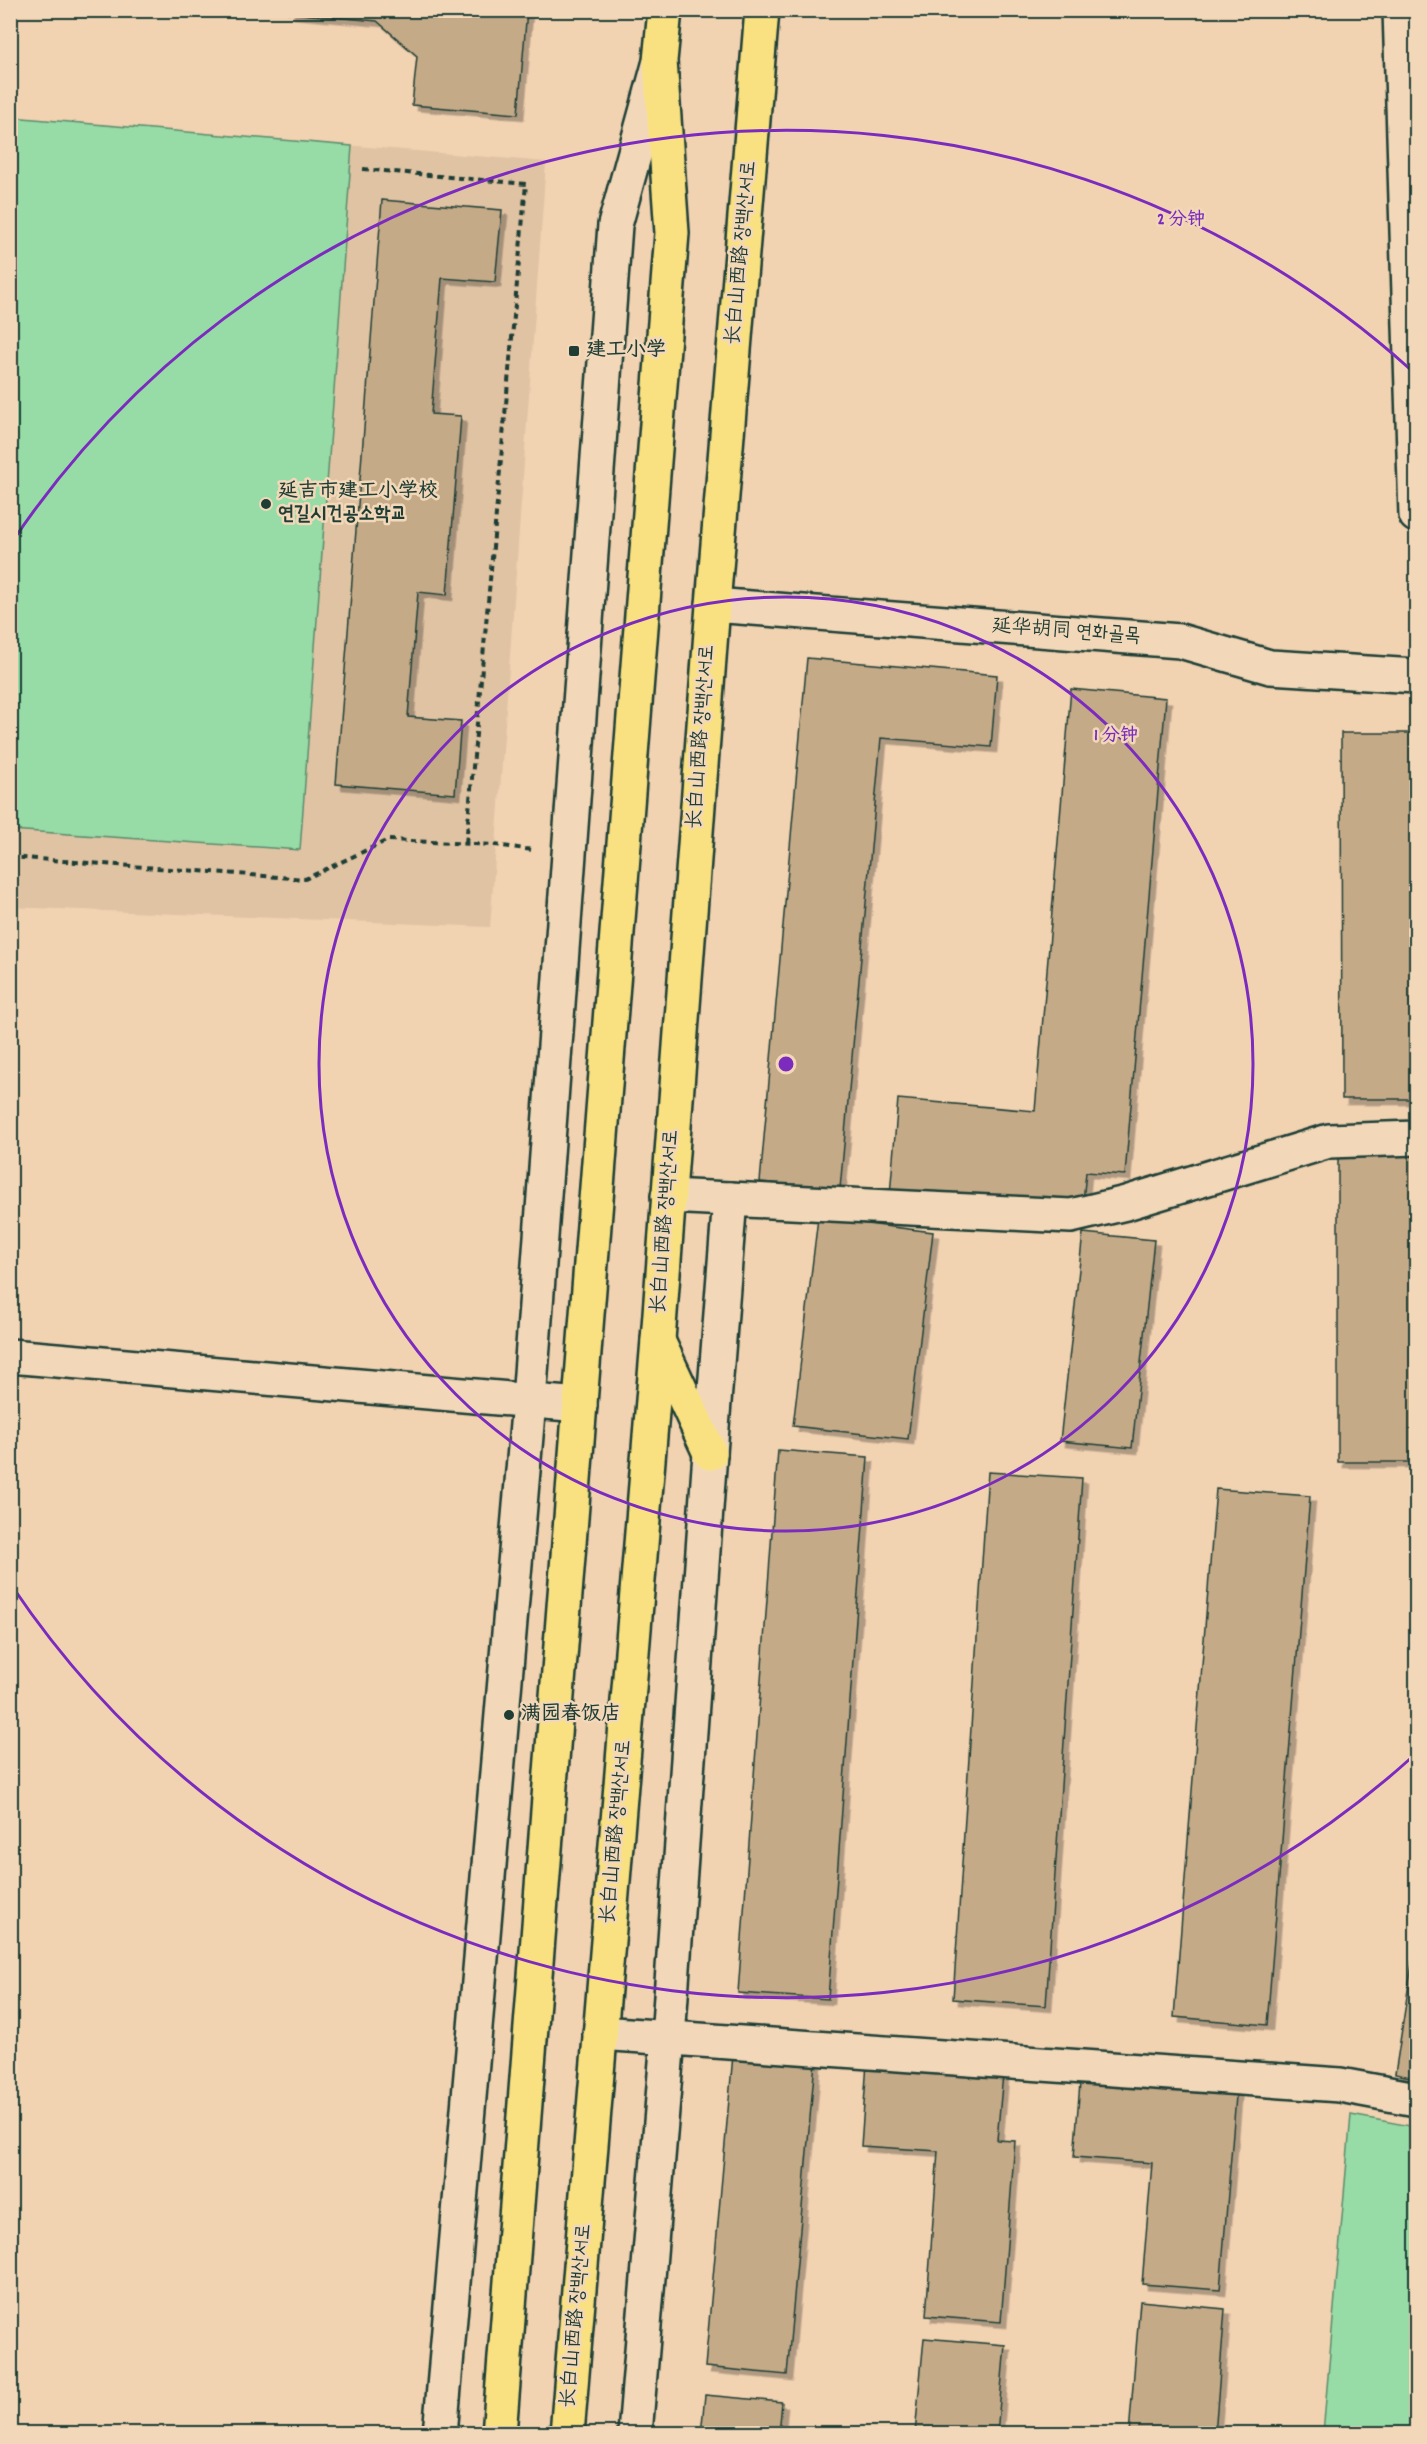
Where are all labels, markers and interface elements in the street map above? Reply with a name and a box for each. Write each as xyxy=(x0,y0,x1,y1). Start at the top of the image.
street label: 长白山西路 장백산서로 xyxy=(720,160,764,346)
text: 2 分钟 xyxy=(1157,208,1205,233)
place label: 建工小学 xyxy=(586,337,666,365)
marker: 建工小学 xyxy=(567,344,581,358)
place label: 延吉市建工小学校 연길시건공소학교 xyxy=(278,478,438,529)
marker: 延吉市建工小学校 연길시건공소학교 xyxy=(259,497,273,511)
street label: 延华胡同 연화골목 xyxy=(991,613,1141,651)
street label: 长白山西路 장백산서로 xyxy=(682,644,722,830)
text: 1 分钟 xyxy=(1094,724,1138,749)
centre of rings xyxy=(776,1054,796,1074)
street label: 长白山西路 장백산서로 xyxy=(646,1129,686,1315)
place label: 满园春饭店 xyxy=(521,1701,621,1729)
marker: 满园春饭店 xyxy=(502,1708,516,1722)
street label: 长白山西路 장백산서로 xyxy=(595,1739,639,1925)
street label: 长白山西路 장백산서로 xyxy=(555,2223,599,2409)

